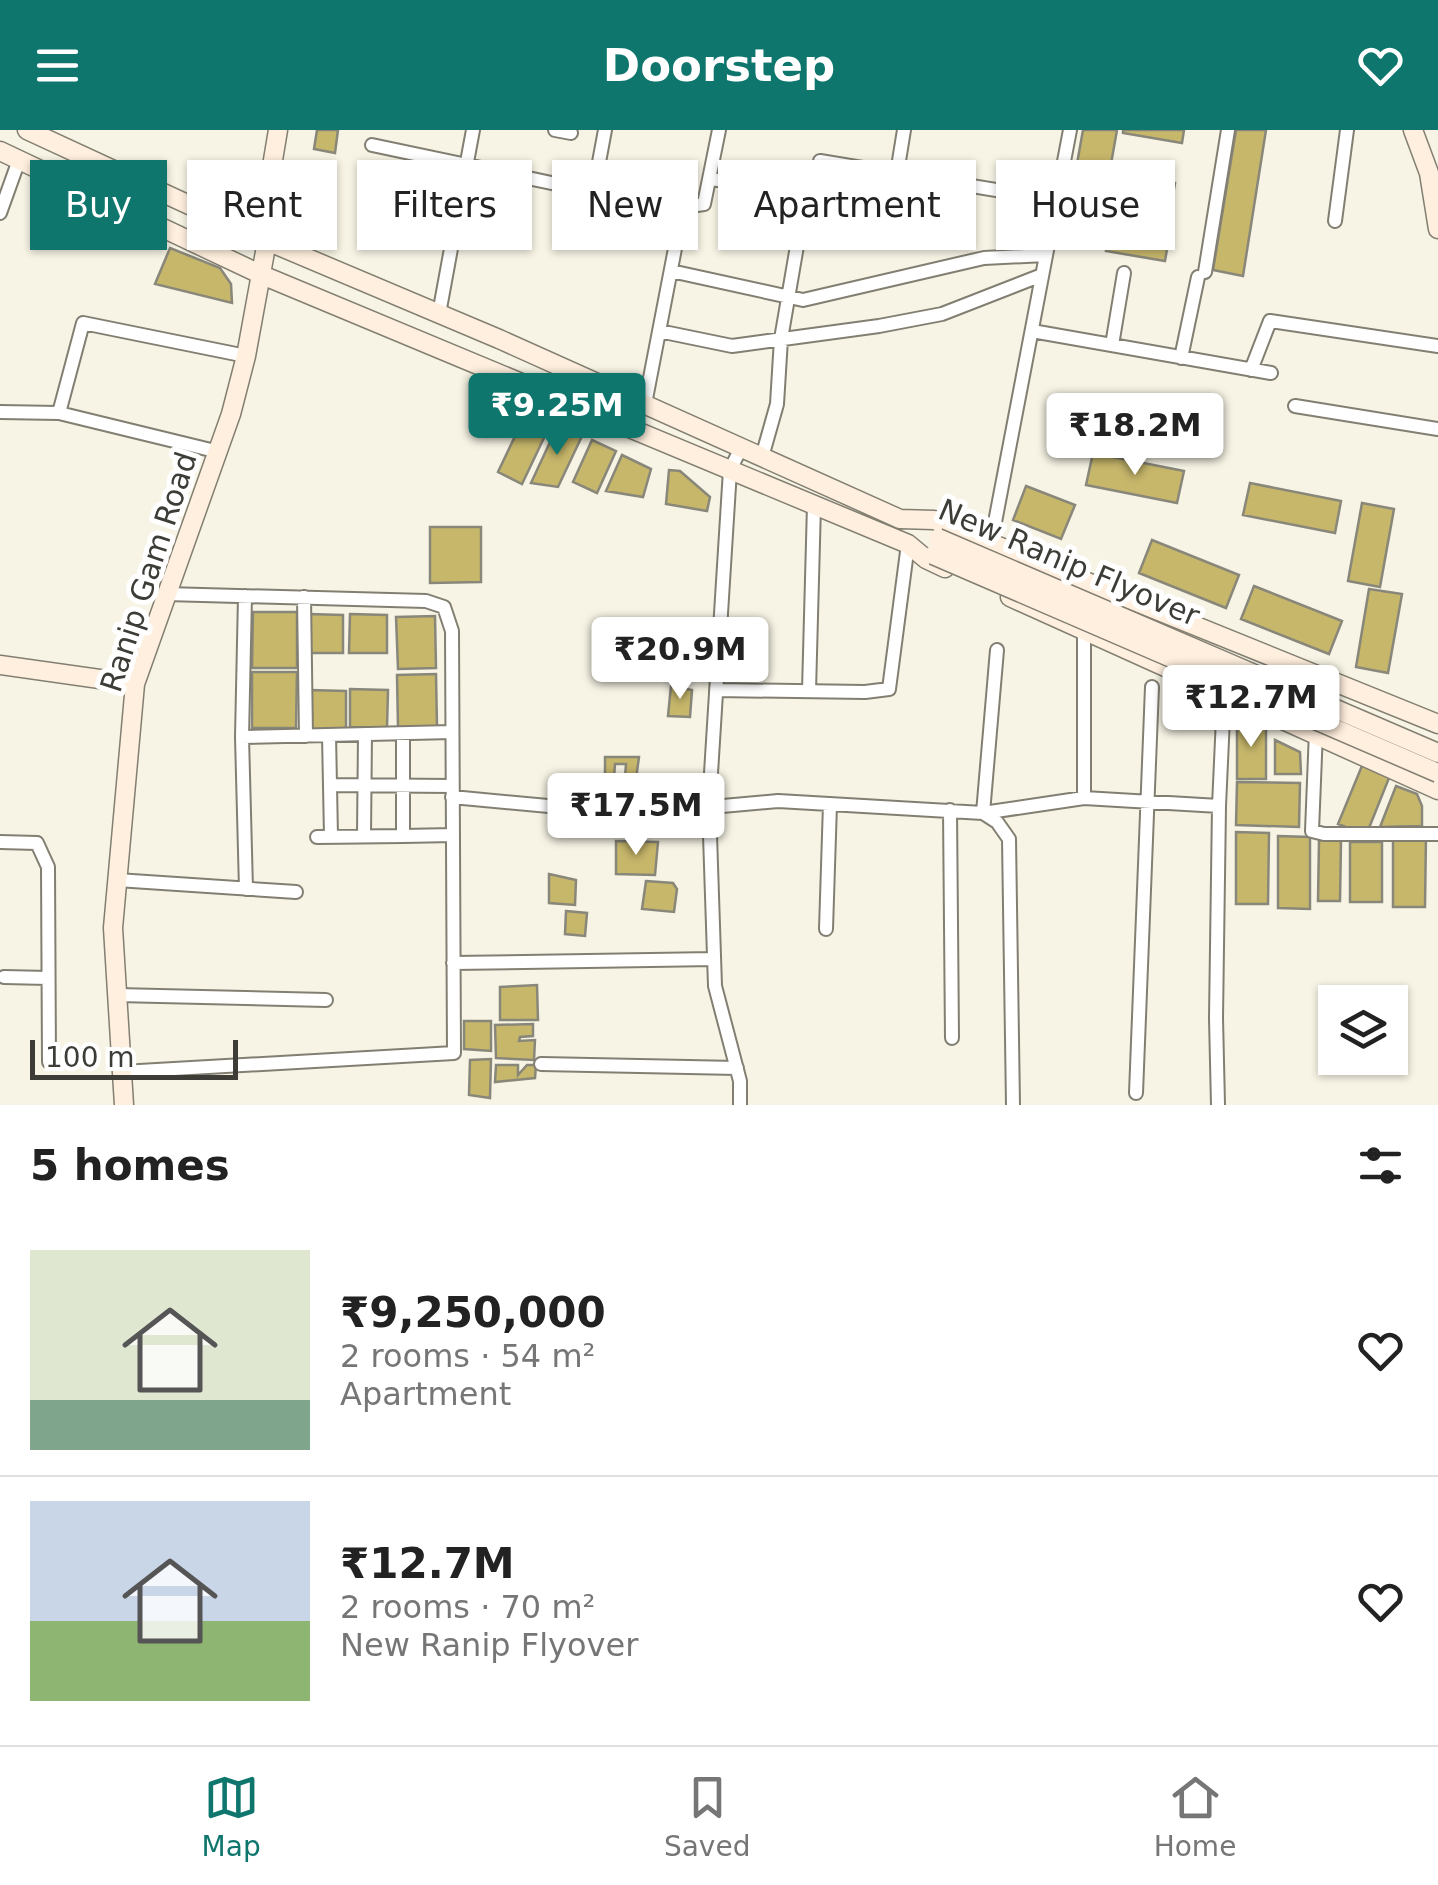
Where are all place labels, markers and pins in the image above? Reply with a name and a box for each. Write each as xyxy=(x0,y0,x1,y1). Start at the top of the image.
pin: ₹9.25M xyxy=(476,373,638,458)
pin: ₹18.2M xyxy=(1054,393,1216,478)
pin: ₹20.9M xyxy=(599,617,761,702)
pin: ₹12.7M xyxy=(1170,665,1332,750)
pin: ₹17.5M xyxy=(555,773,717,858)

